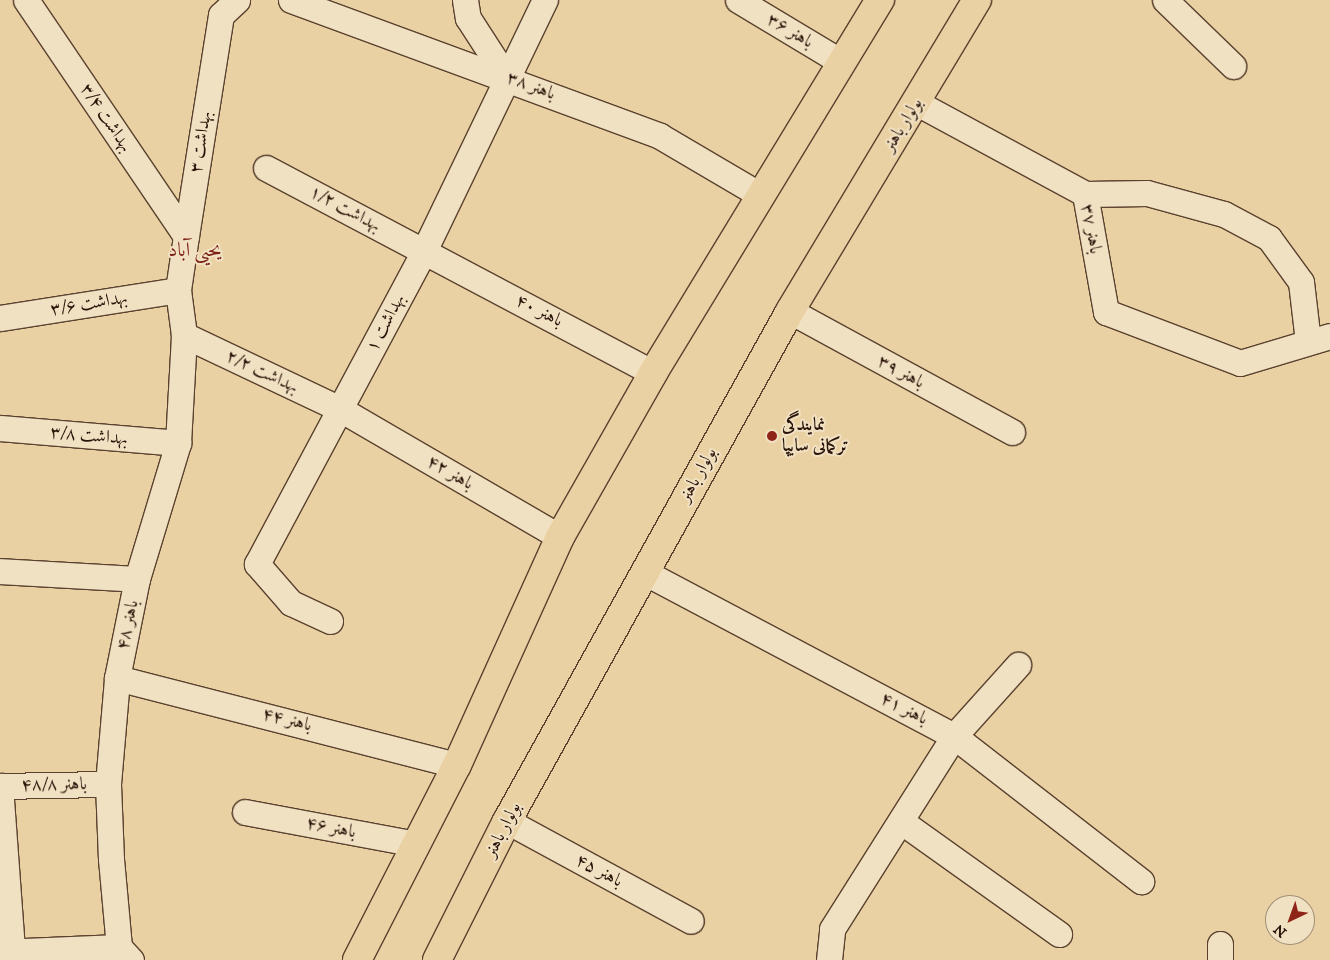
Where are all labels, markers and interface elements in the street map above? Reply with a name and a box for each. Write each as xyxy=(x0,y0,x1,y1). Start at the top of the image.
street label: باهنر ۳۶ xyxy=(763,9,817,53)
street label: باهنر ۳۸ xyxy=(504,67,558,105)
street label: بهداشت ۳/۴ xyxy=(75,80,137,156)
street label: بولوار باهنر xyxy=(878,94,928,156)
street label: بهداشت ۳ xyxy=(185,109,217,175)
street label: بهداشت ۱/۲ xyxy=(306,181,384,237)
street label: باهنر ۳۷ xyxy=(1076,202,1106,256)
district label: یحیی آباد xyxy=(168,238,222,262)
street label: بهداشت ۳/۶ xyxy=(49,287,129,321)
street label: بهداشت ۱ xyxy=(362,290,410,356)
street label: باهنر ۴۰ xyxy=(512,290,566,332)
street label: بهداشت ۲/۲ xyxy=(222,346,302,398)
street label: باهنر ۳۹ xyxy=(874,350,928,394)
place label: نمایندگی ترکمانی سایپا xyxy=(782,415,849,458)
street label: بهداشت ۳/۸ xyxy=(49,422,129,450)
marker: نمایندگی ترکمانی سایپا xyxy=(766,430,778,442)
street label: بولوار باهنر xyxy=(674,444,722,506)
street label: باهنر ۴۲ xyxy=(423,451,477,495)
street label: باهنر ۴۸ xyxy=(112,598,144,652)
street label: باهنر ۴۱ xyxy=(877,688,931,730)
street label: باهنر ۴۴ xyxy=(260,703,314,737)
street label: باهنر ۴۸/۸ xyxy=(21,774,87,796)
street label: بولوار باهنر xyxy=(480,799,526,861)
street label: باهنر ۴۶ xyxy=(304,813,358,843)
street label: باهنر ۴۵ xyxy=(572,850,626,892)
north arrow xyxy=(1265,895,1315,945)
text: N xyxy=(1270,920,1291,941)

